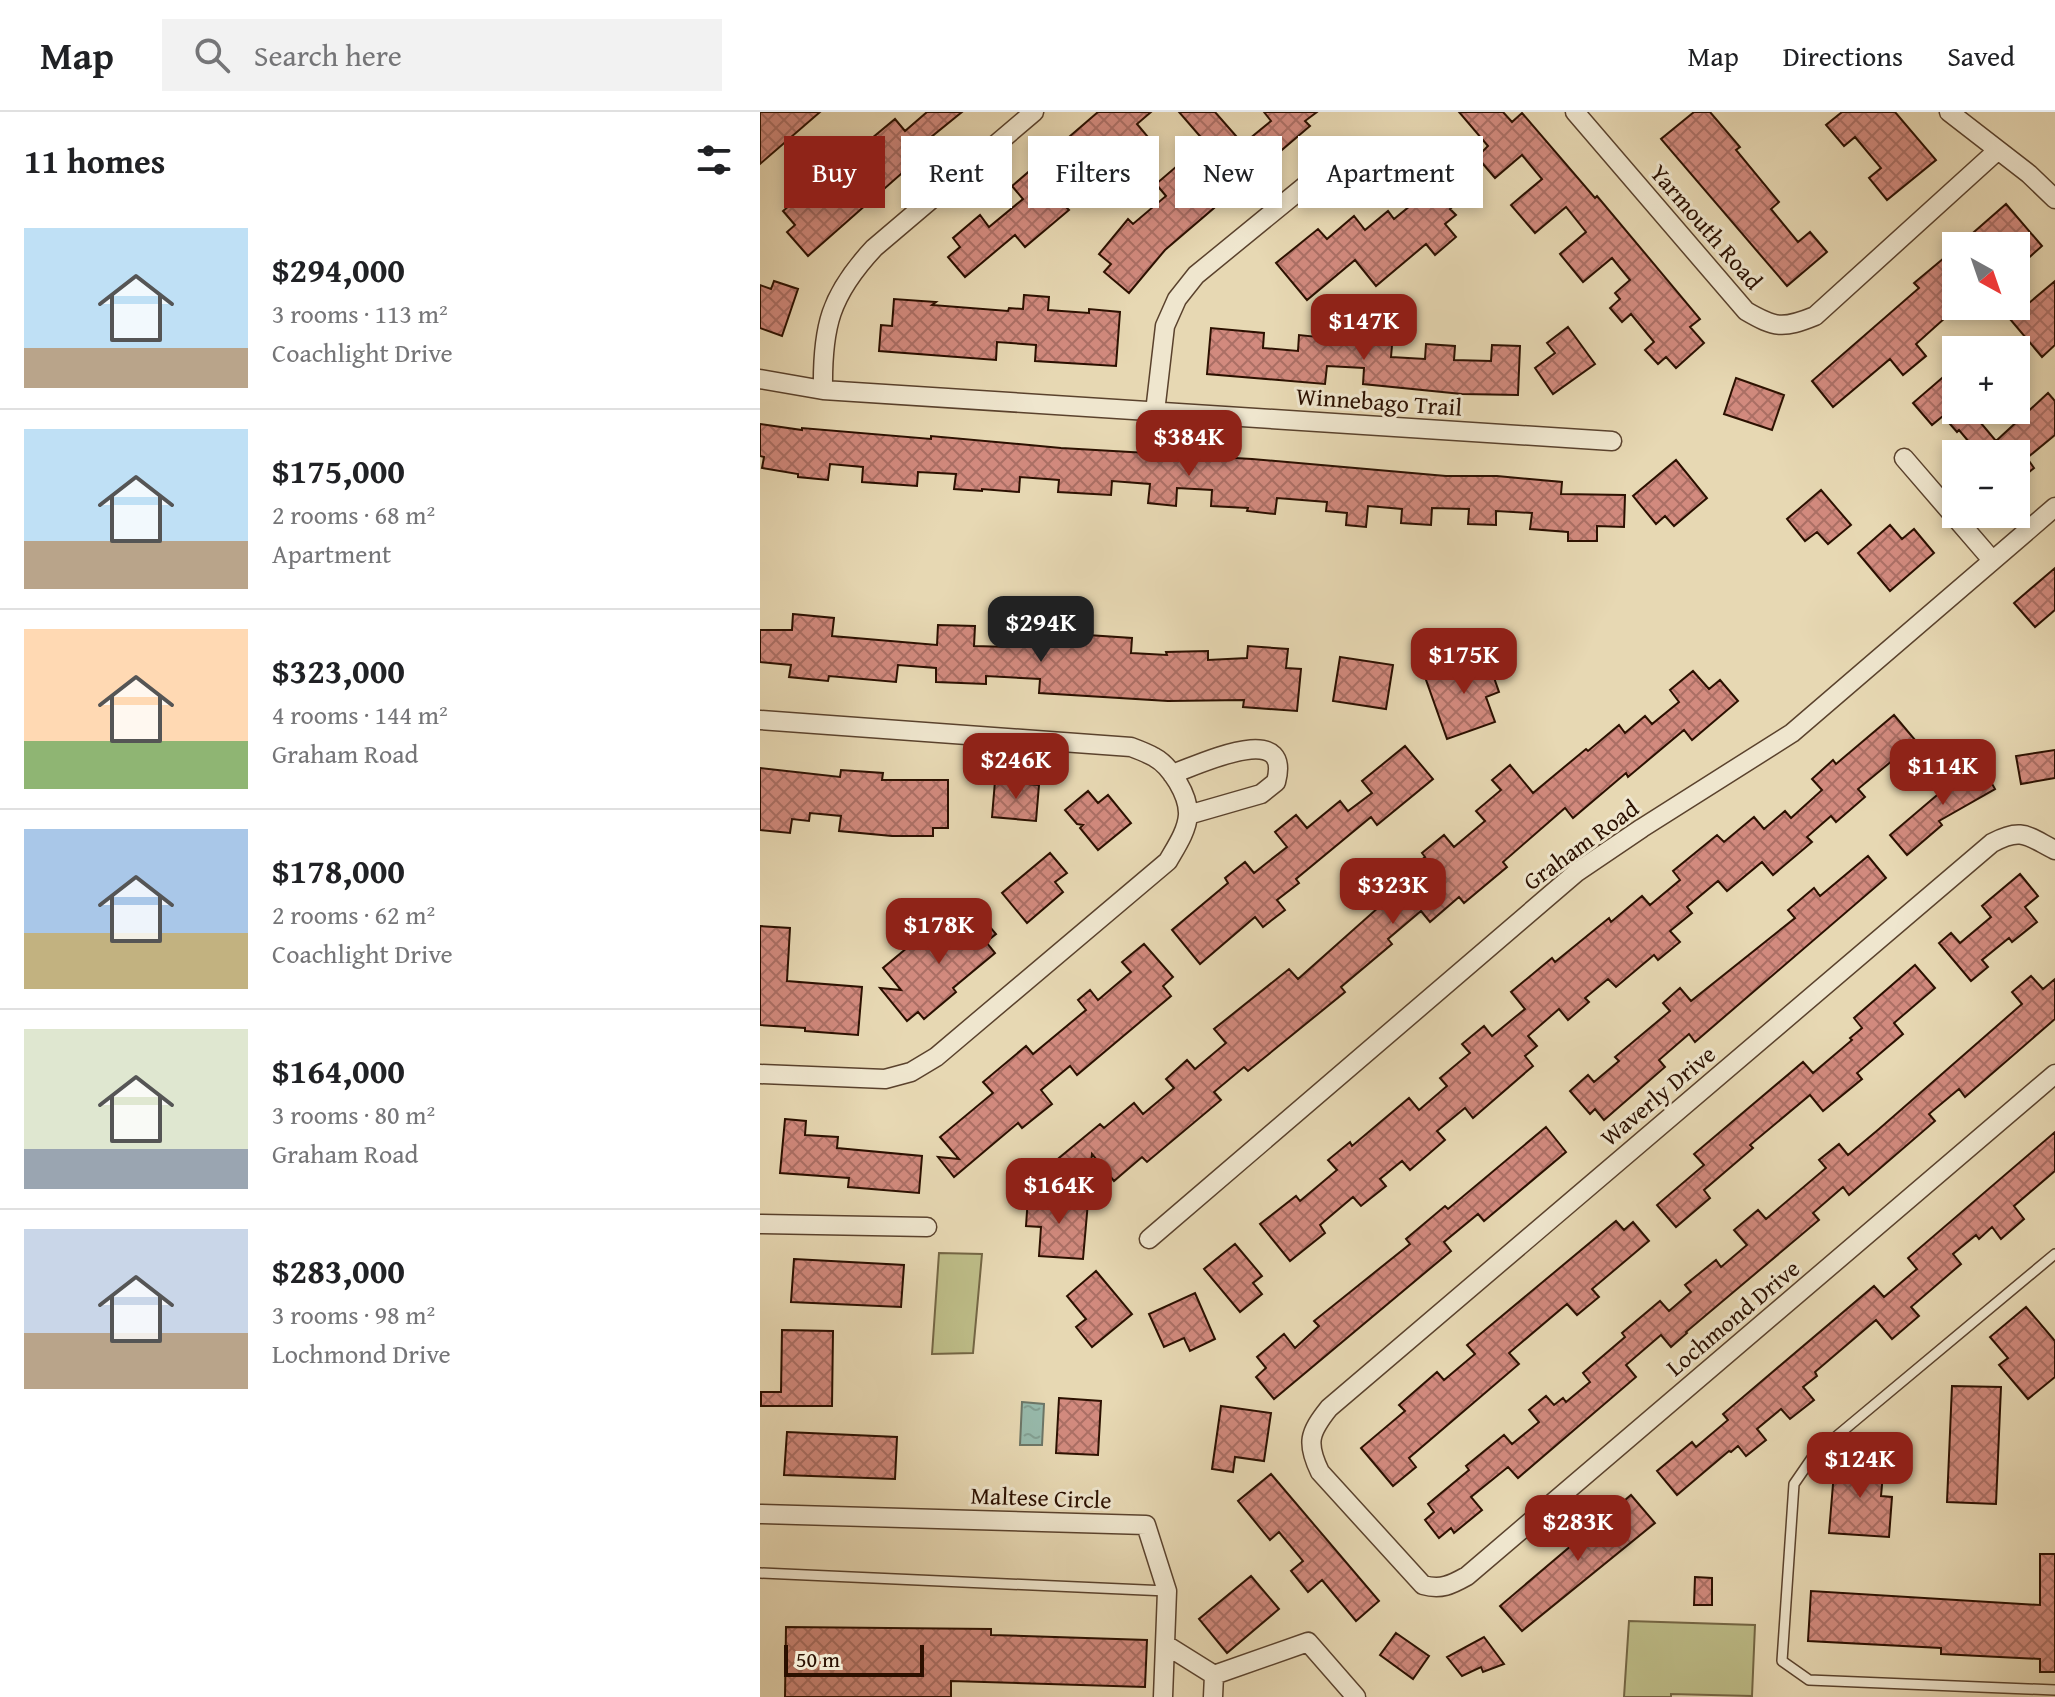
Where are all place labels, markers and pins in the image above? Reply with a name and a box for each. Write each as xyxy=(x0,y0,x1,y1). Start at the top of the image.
pin: $147K xyxy=(1308,294,1420,362)
pin: $384K xyxy=(1133,410,1245,478)
pin: $294K xyxy=(985,596,1097,664)
pin: $175K xyxy=(1408,628,1520,696)
pin: $246K xyxy=(960,733,1072,801)
pin: $114K xyxy=(1887,739,1999,807)
pin: $323K xyxy=(1337,858,1449,926)
pin: $178K xyxy=(883,898,995,966)
pin: $164K xyxy=(1003,1158,1115,1226)
pin: $124K xyxy=(1804,1432,1916,1500)
pin: $283K xyxy=(1522,1495,1634,1563)

